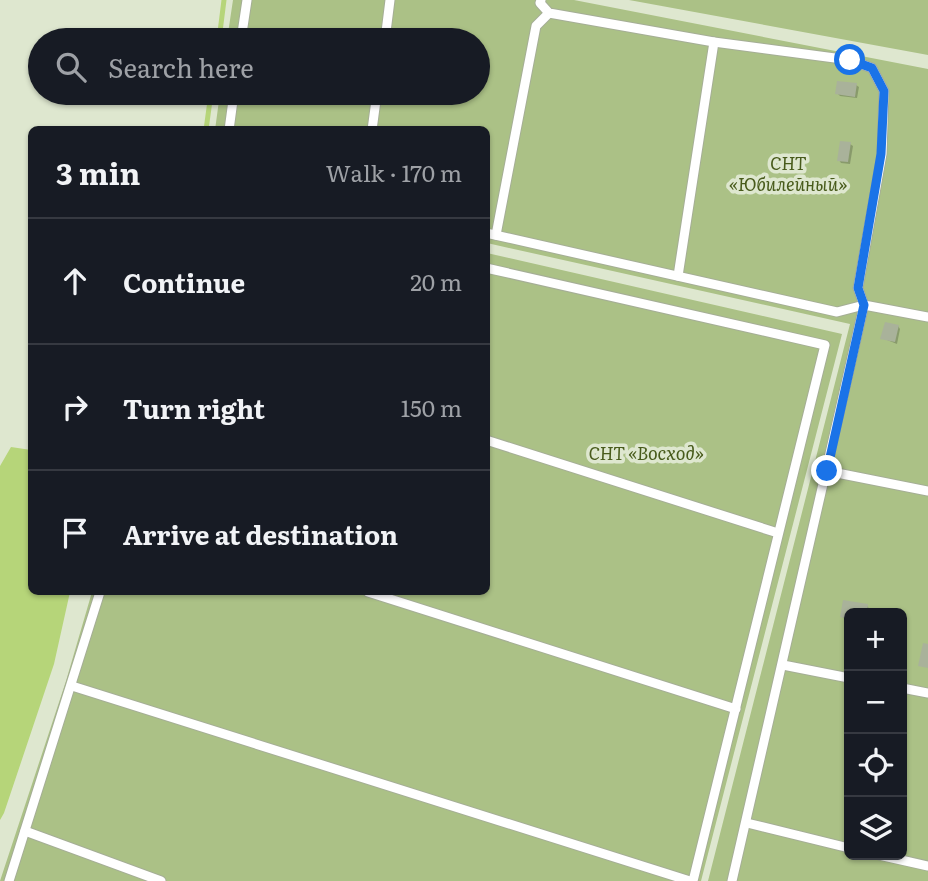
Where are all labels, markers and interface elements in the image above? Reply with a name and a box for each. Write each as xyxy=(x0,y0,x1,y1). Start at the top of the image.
search box xyxy=(28,28,490,105)
route start xyxy=(834,44,865,75)
text: Search here xyxy=(108,47,254,86)
icon: search xyxy=(52,48,90,86)
park label: СНТ «Юбилейный» xyxy=(729,149,847,197)
text: 3 min xyxy=(56,150,140,194)
text: Walk · 170 m xyxy=(326,155,462,189)
icon: ahead xyxy=(56,262,94,300)
text: Continue xyxy=(123,262,245,301)
text: 20 m xyxy=(410,264,462,298)
icon: right xyxy=(56,388,94,426)
text: Turn right xyxy=(123,388,265,427)
text: 150 m xyxy=(401,390,462,424)
park label: СНТ «Восход» xyxy=(588,439,704,466)
route end xyxy=(811,455,842,486)
icon: arrive xyxy=(56,514,94,552)
text: Arrive at destination xyxy=(123,514,398,553)
map controls xyxy=(844,608,907,860)
button: + xyxy=(844,608,907,671)
button: − xyxy=(844,671,907,734)
button: locate xyxy=(844,734,907,797)
button: layers xyxy=(844,797,907,860)

